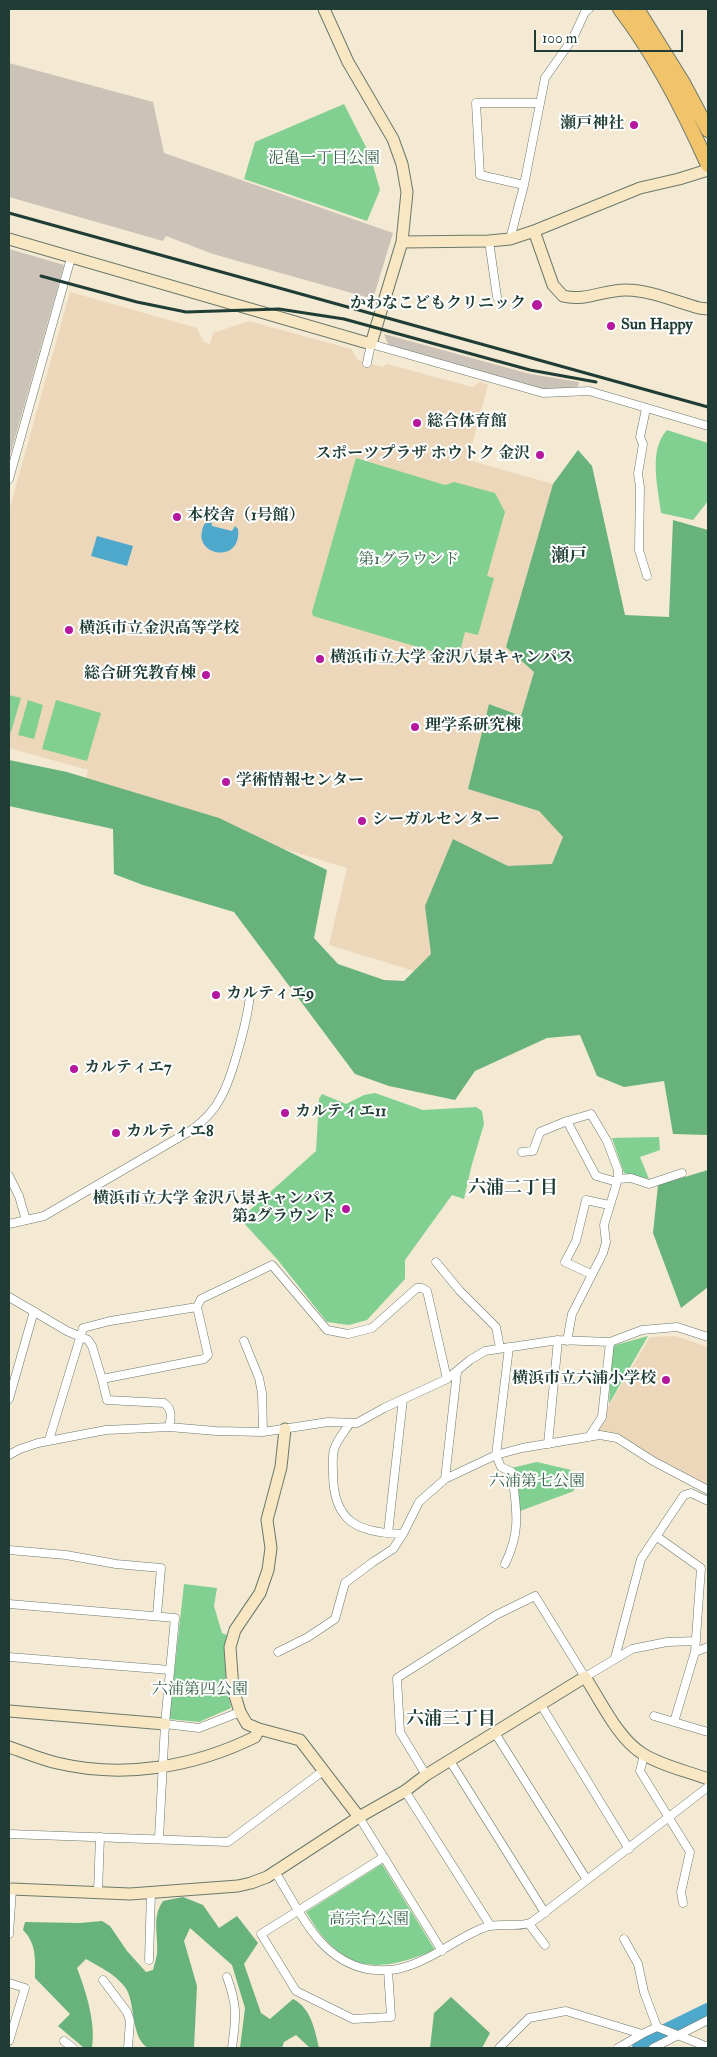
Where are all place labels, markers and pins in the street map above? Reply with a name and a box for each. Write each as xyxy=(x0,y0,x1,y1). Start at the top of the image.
place label: 瀬戸神社 xyxy=(560,115,624,135)
marker: 瀬戸神社 xyxy=(628,119,640,131)
place label: かわなこどもクリニック xyxy=(350,295,526,315)
marker: かわなこどもクリニック xyxy=(530,298,544,312)
place label: Sun Happy xyxy=(621,316,693,336)
marker: Sun Happy xyxy=(605,320,617,332)
place label: 総合体育館 xyxy=(427,413,507,433)
marker: 総合体育館 xyxy=(411,417,423,429)
place label: スポーツプラザ ホウトク 金沢 xyxy=(315,445,530,465)
marker: スポーツプラザ ホウトク 金沢 xyxy=(534,449,546,461)
place label: 本校舎（1号館） xyxy=(187,507,305,527)
marker: 本校舎（1号館） xyxy=(171,511,183,523)
place label: 横浜市立金沢高等学校 xyxy=(79,620,239,640)
marker: 横浜市立金沢高等学校 xyxy=(63,624,75,636)
place label: 横浜市立大学 金沢八景キャンパス xyxy=(330,649,573,669)
marker: 横浜市立大学 金沢八景キャンパス xyxy=(314,653,326,665)
place label: 総合研究教育棟 xyxy=(84,665,196,685)
marker: 総合研究教育棟 xyxy=(200,669,212,681)
place label: 理学系研究棟 xyxy=(425,717,521,737)
marker: 理学系研究棟 xyxy=(409,721,421,733)
place label: 学術情報センター xyxy=(236,772,364,792)
marker: 学術情報センター xyxy=(220,776,232,788)
place label: シーガルセンター xyxy=(372,811,500,831)
marker: シーガルセンター xyxy=(356,815,368,827)
place label: カルティエ9 xyxy=(226,985,314,1005)
marker: カルティエ9 xyxy=(210,989,222,1001)
place label: カルティエ7 xyxy=(84,1059,171,1079)
marker: カルティエ7 xyxy=(68,1063,80,1075)
place label: カルティエ11 xyxy=(295,1103,386,1123)
marker: カルティエ11 xyxy=(279,1107,291,1119)
place label: カルティエ8 xyxy=(126,1123,214,1143)
marker: カルティエ8 xyxy=(110,1127,122,1139)
place label: 横浜市立大学 金沢八景キャンパス 第2グラウンド xyxy=(93,1190,336,1228)
marker: 横浜市立大学 金沢八景キャンパス 第2グラウンド xyxy=(340,1203,352,1215)
place label: 横浜市立六浦小学校 xyxy=(512,1370,656,1390)
marker: 横浜市立六浦小学校 xyxy=(660,1374,672,1386)

